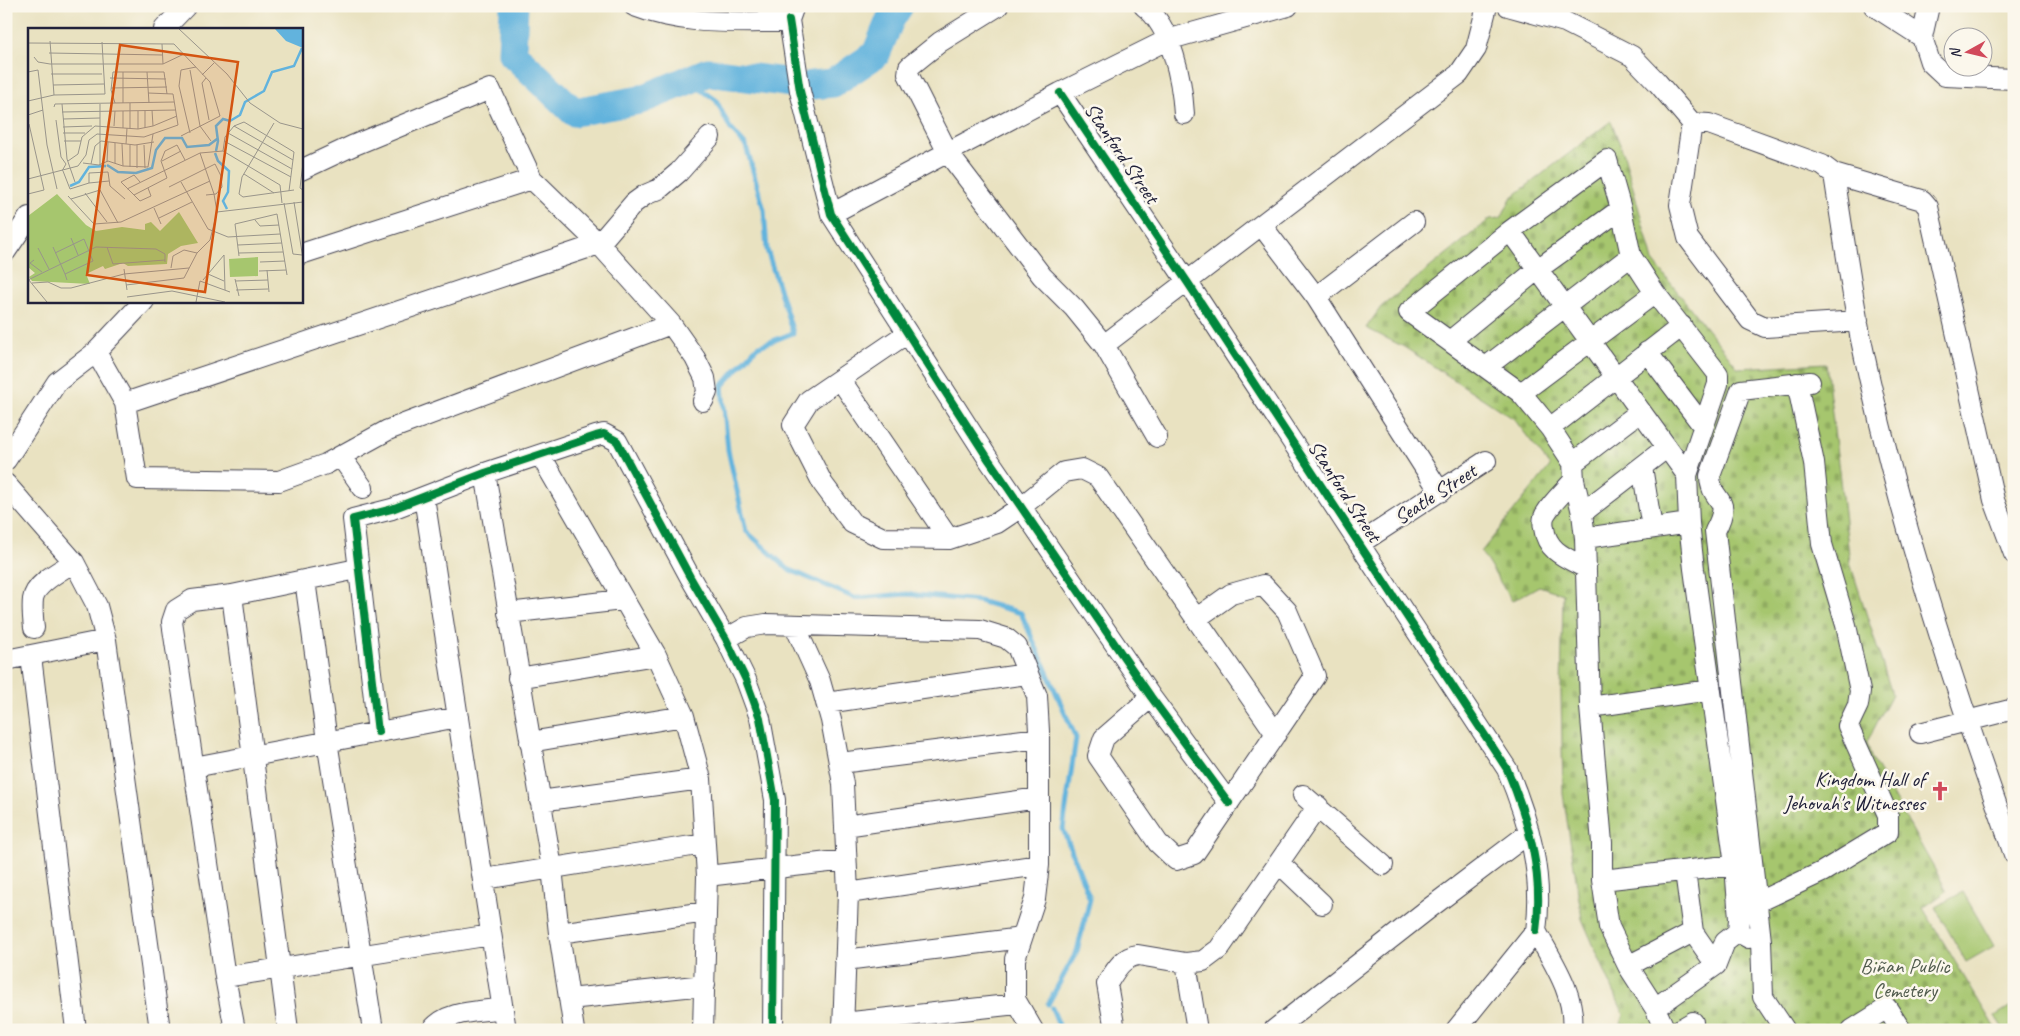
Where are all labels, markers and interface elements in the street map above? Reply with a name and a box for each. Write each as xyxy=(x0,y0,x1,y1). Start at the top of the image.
inset map xyxy=(28,28,302,302)
north arrow xyxy=(1942,28,1992,78)
text: N xyxy=(1946,46,1965,59)
street label: Stanford Street xyxy=(1079,98,1166,210)
street label: Stanford Street xyxy=(1303,435,1389,548)
street label: Seatle Street xyxy=(1389,457,1483,530)
place label: Kingdom Hall of Jehovah's Witnesses xyxy=(1783,766,1930,816)
church icon: Kingdom Hall of Jehovah's Witnesses xyxy=(1929,780,1951,802)
park label: Biñan Public Cemetery xyxy=(1860,953,1951,1003)

